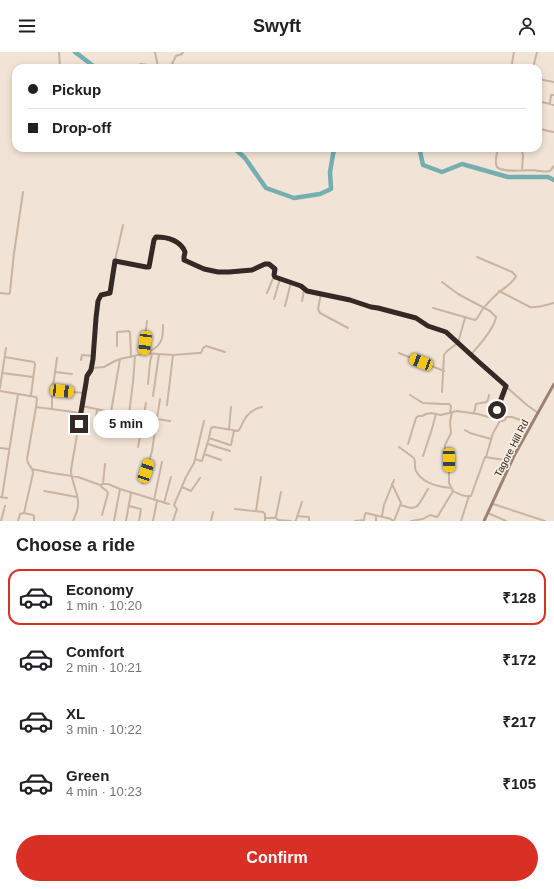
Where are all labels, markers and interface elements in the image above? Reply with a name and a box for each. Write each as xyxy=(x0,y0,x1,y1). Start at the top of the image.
icon: menu xyxy=(16,15,38,37)
icon: person xyxy=(516,15,538,37)
text: Swyft xyxy=(253,16,301,36)
text: Pickup xyxy=(52,81,101,98)
text: Drop-off xyxy=(52,119,111,136)
car xyxy=(138,330,152,356)
car xyxy=(408,352,434,372)
car xyxy=(49,384,75,398)
route start xyxy=(488,401,506,419)
callout: 5 min xyxy=(93,410,159,438)
route end xyxy=(70,415,88,433)
text: 5 min xyxy=(109,416,143,431)
street label: Tagore Hill Rd xyxy=(492,418,531,479)
car xyxy=(443,448,455,472)
car xyxy=(137,458,155,484)
text: Choose a ride xyxy=(16,535,135,555)
icon: car xyxy=(18,579,54,615)
text: Economy xyxy=(66,581,134,598)
text: ₹128 xyxy=(502,589,536,606)
text: 1 min · 10:20 xyxy=(66,598,142,613)
icon: car xyxy=(18,641,54,677)
text: Comfort xyxy=(66,643,124,660)
text: ₹172 xyxy=(502,651,536,668)
text: 2 min · 10:21 xyxy=(66,660,142,675)
icon: car xyxy=(18,703,54,739)
text: XL xyxy=(66,705,85,722)
text: ₹217 xyxy=(502,713,536,730)
text: 3 min · 10:22 xyxy=(66,722,142,737)
icon: car xyxy=(18,765,54,801)
text: Green xyxy=(66,767,109,784)
text: ₹105 xyxy=(502,775,536,792)
text: 4 min · 10:23 xyxy=(66,784,142,799)
button: Confirm xyxy=(16,835,538,881)

